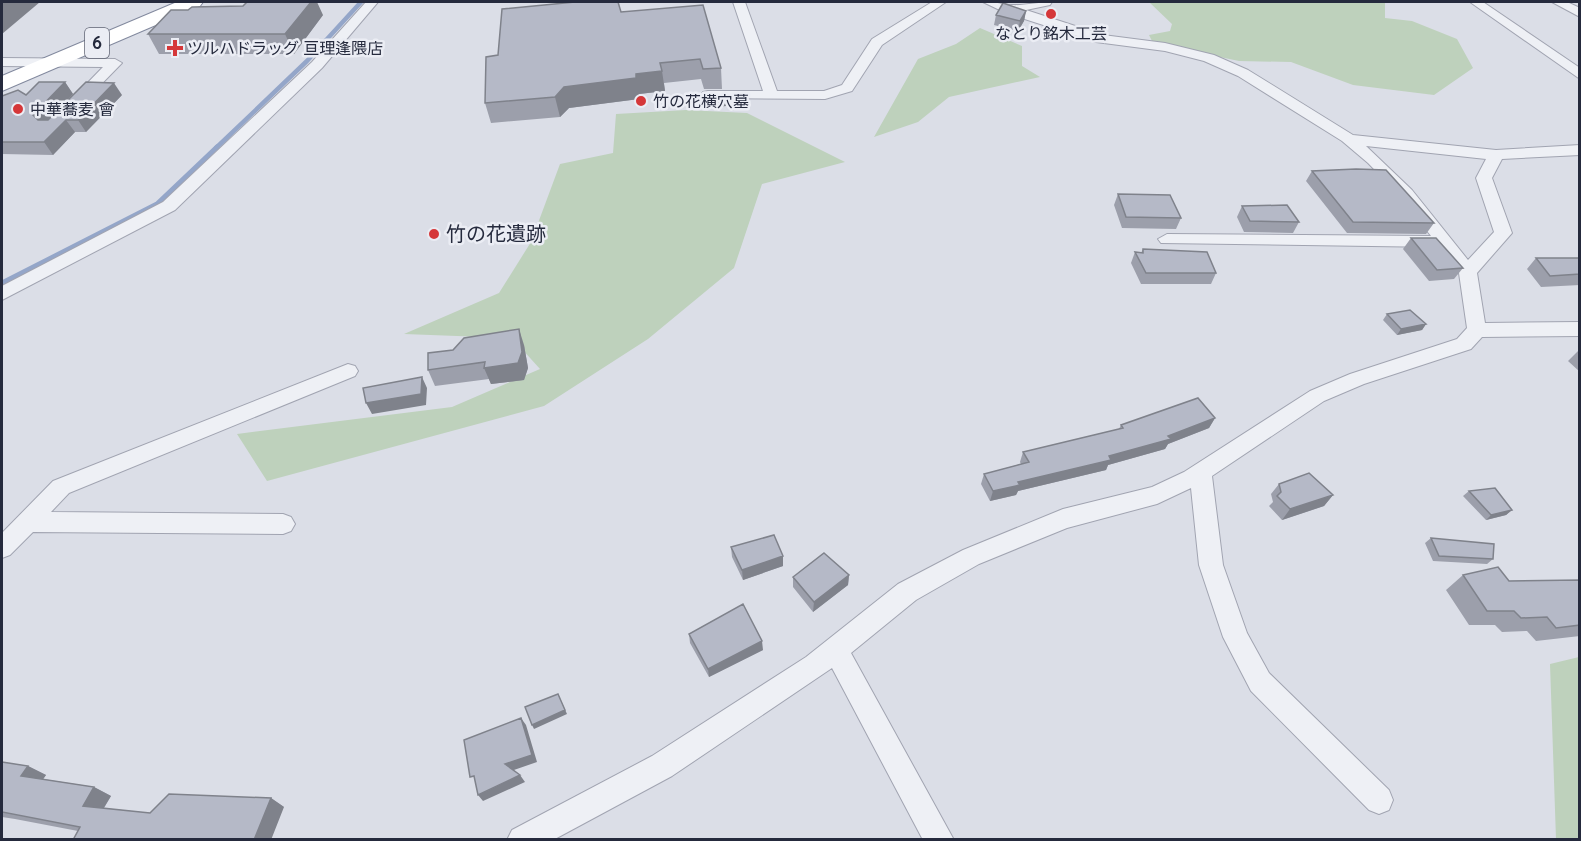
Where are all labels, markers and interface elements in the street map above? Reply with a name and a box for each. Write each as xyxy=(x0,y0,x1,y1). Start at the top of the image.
marker: なとり銘木工芸 xyxy=(1044,7,1058,21)
place label: なとり銘木工芸 xyxy=(995,23,1107,43)
road number: 6 xyxy=(85,28,109,58)
place label: ツルハドラッグ 亘理逢隈店 xyxy=(187,38,383,58)
marker: ツルハドラッグ 亘理逢隈店 xyxy=(168,41,182,55)
place label: 竹の花横穴墓 xyxy=(653,91,749,111)
marker: 竹の花横穴墓 xyxy=(634,94,648,108)
place label: 中華蕎麦 會 xyxy=(30,99,114,119)
marker: 中華蕎麦 會 xyxy=(11,102,25,116)
place label: 竹の花遺跡 xyxy=(446,221,546,246)
marker: 竹の花遺跡 xyxy=(427,227,441,241)

